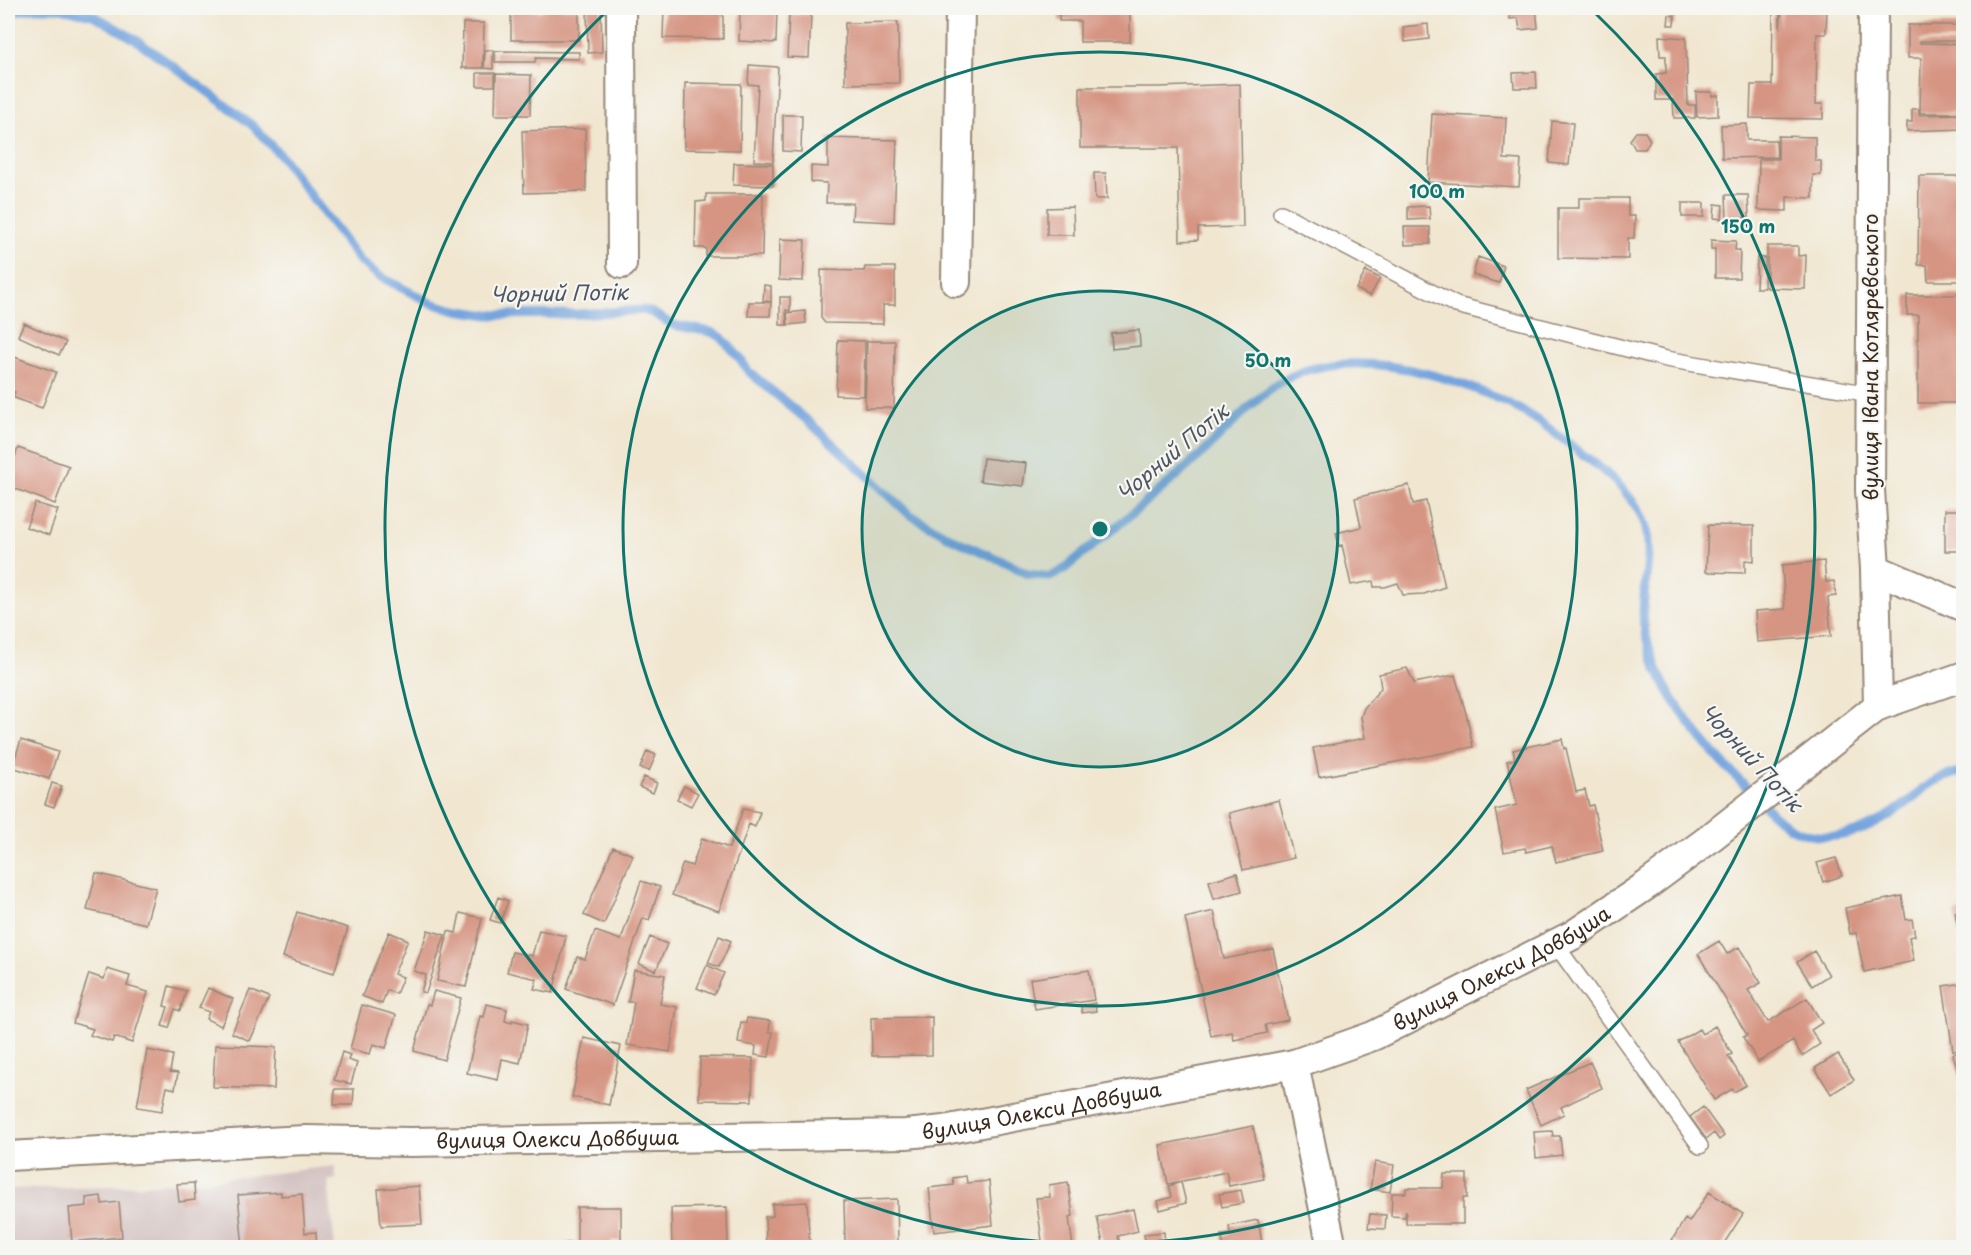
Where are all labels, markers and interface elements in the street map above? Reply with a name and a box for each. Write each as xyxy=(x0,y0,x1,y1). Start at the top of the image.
text: 100 m xyxy=(1409,177,1465,204)
text: 150 m xyxy=(1721,212,1775,239)
street label: вулиця Івана Котляревського xyxy=(1855,214,1885,500)
water label: Чорний Потік xyxy=(490,275,630,309)
text: 50 m xyxy=(1245,346,1291,373)
water label: Чорний Потік xyxy=(1109,394,1236,508)
centre of rings xyxy=(1090,519,1110,539)
water label: Чорний Потік xyxy=(1694,695,1812,819)
street label: вулиця Олекси Довбуша xyxy=(1387,898,1617,1038)
street label: вулиця Олекси Довбуша xyxy=(920,1073,1164,1146)
street label: вулиця Олекси Довбуша xyxy=(436,1122,680,1156)

